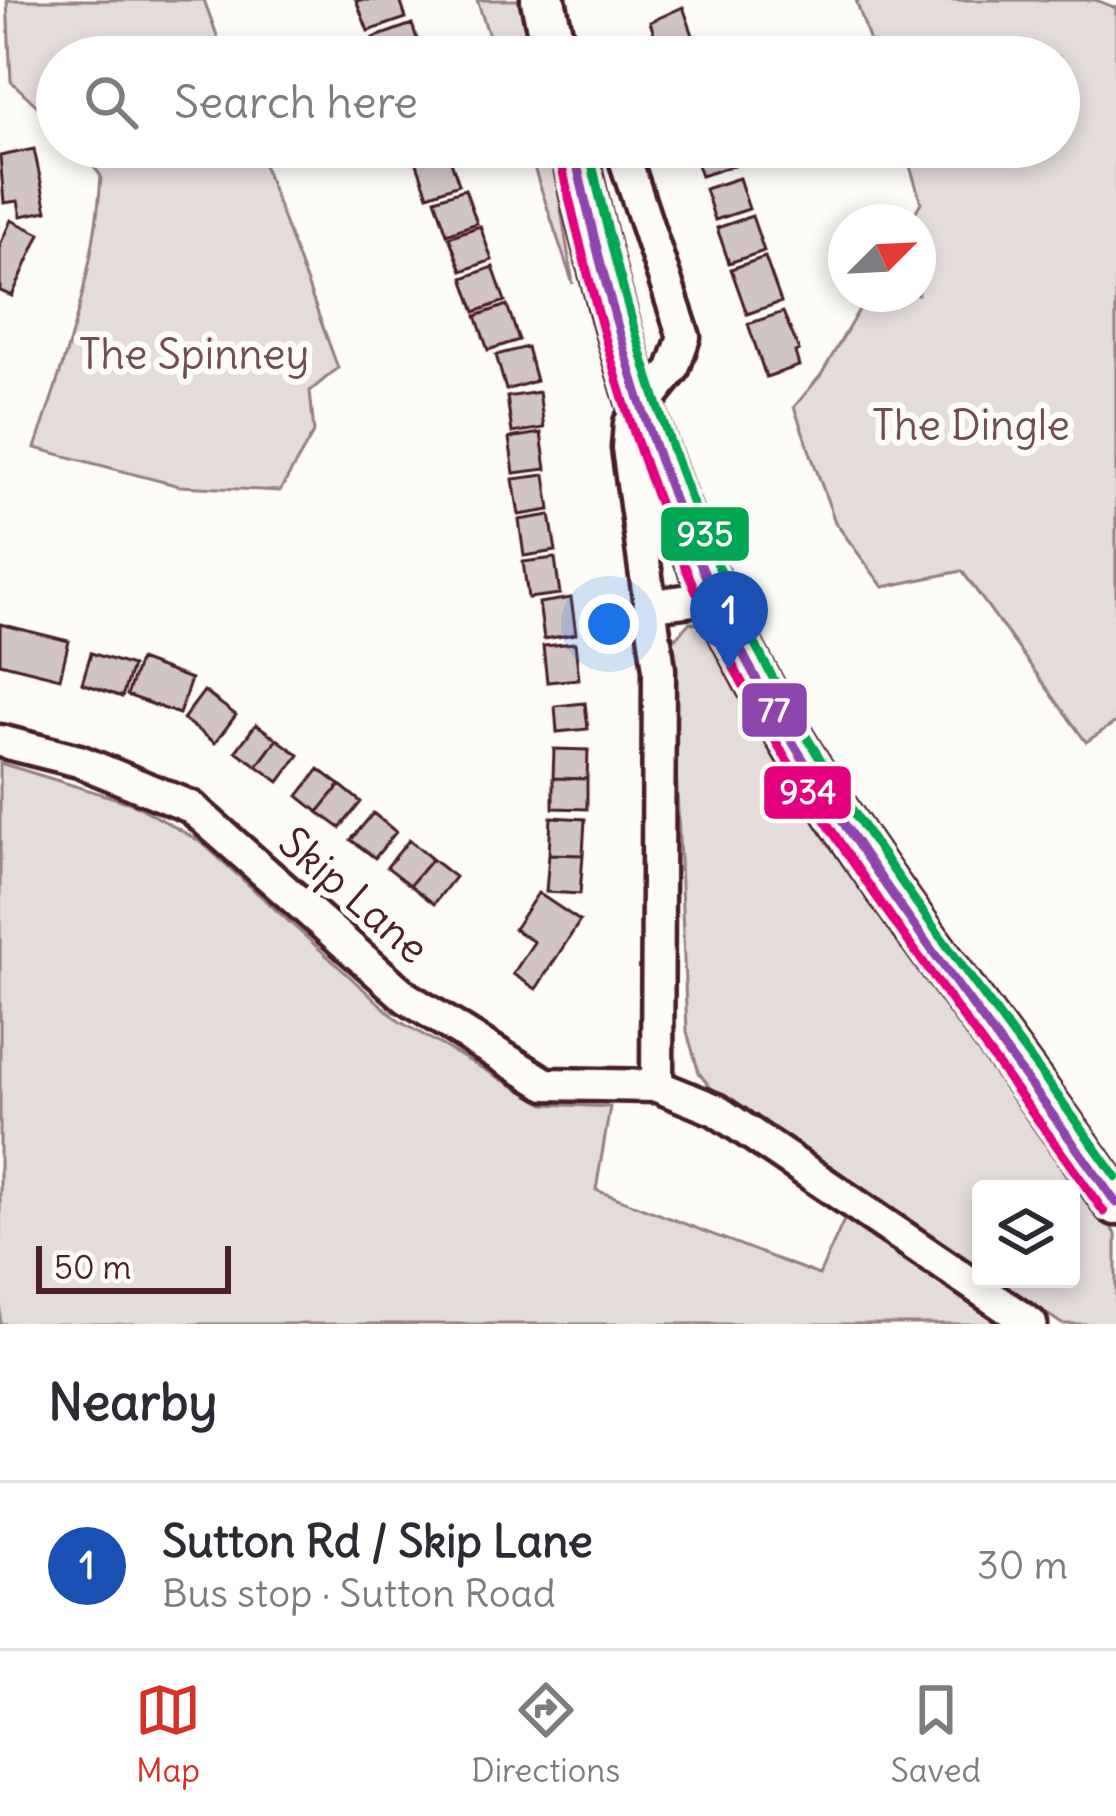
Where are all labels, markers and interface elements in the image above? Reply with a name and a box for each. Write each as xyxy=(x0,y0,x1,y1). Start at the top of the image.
search box xyxy=(36,36,1080,168)
icon: search xyxy=(78,69,144,135)
text: Search here xyxy=(174,74,418,130)
north arrow xyxy=(828,204,936,312)
park label: The Spinney xyxy=(79,328,309,380)
park label: The Dingle xyxy=(872,399,1070,451)
line badge: 935 xyxy=(659,505,751,563)
text: 935 xyxy=(677,513,733,555)
pin: 1 xyxy=(690,571,768,670)
your location xyxy=(579,594,639,654)
line badge: 77 xyxy=(740,681,809,739)
text: 77 xyxy=(758,689,790,731)
line badge: 934 xyxy=(762,764,853,821)
text: 934 xyxy=(780,771,836,813)
street label: Skip Lane xyxy=(268,816,440,974)
map controls xyxy=(972,1180,1080,1288)
button: layers xyxy=(972,1180,1080,1288)
scale bar xyxy=(36,1240,231,1293)
text: 50 m xyxy=(54,1246,131,1288)
text: Nearby xyxy=(48,1370,217,1434)
text: Sutton Rd / Skip Lane xyxy=(162,1513,593,1569)
text: 1 xyxy=(79,1541,95,1590)
text: 30 m xyxy=(977,1541,1068,1590)
text: Bus stop · Sutton Road xyxy=(162,1569,556,1618)
tab: Map xyxy=(135,1677,201,1791)
tab: Directions xyxy=(471,1677,620,1791)
tab: Saved xyxy=(891,1677,981,1791)

